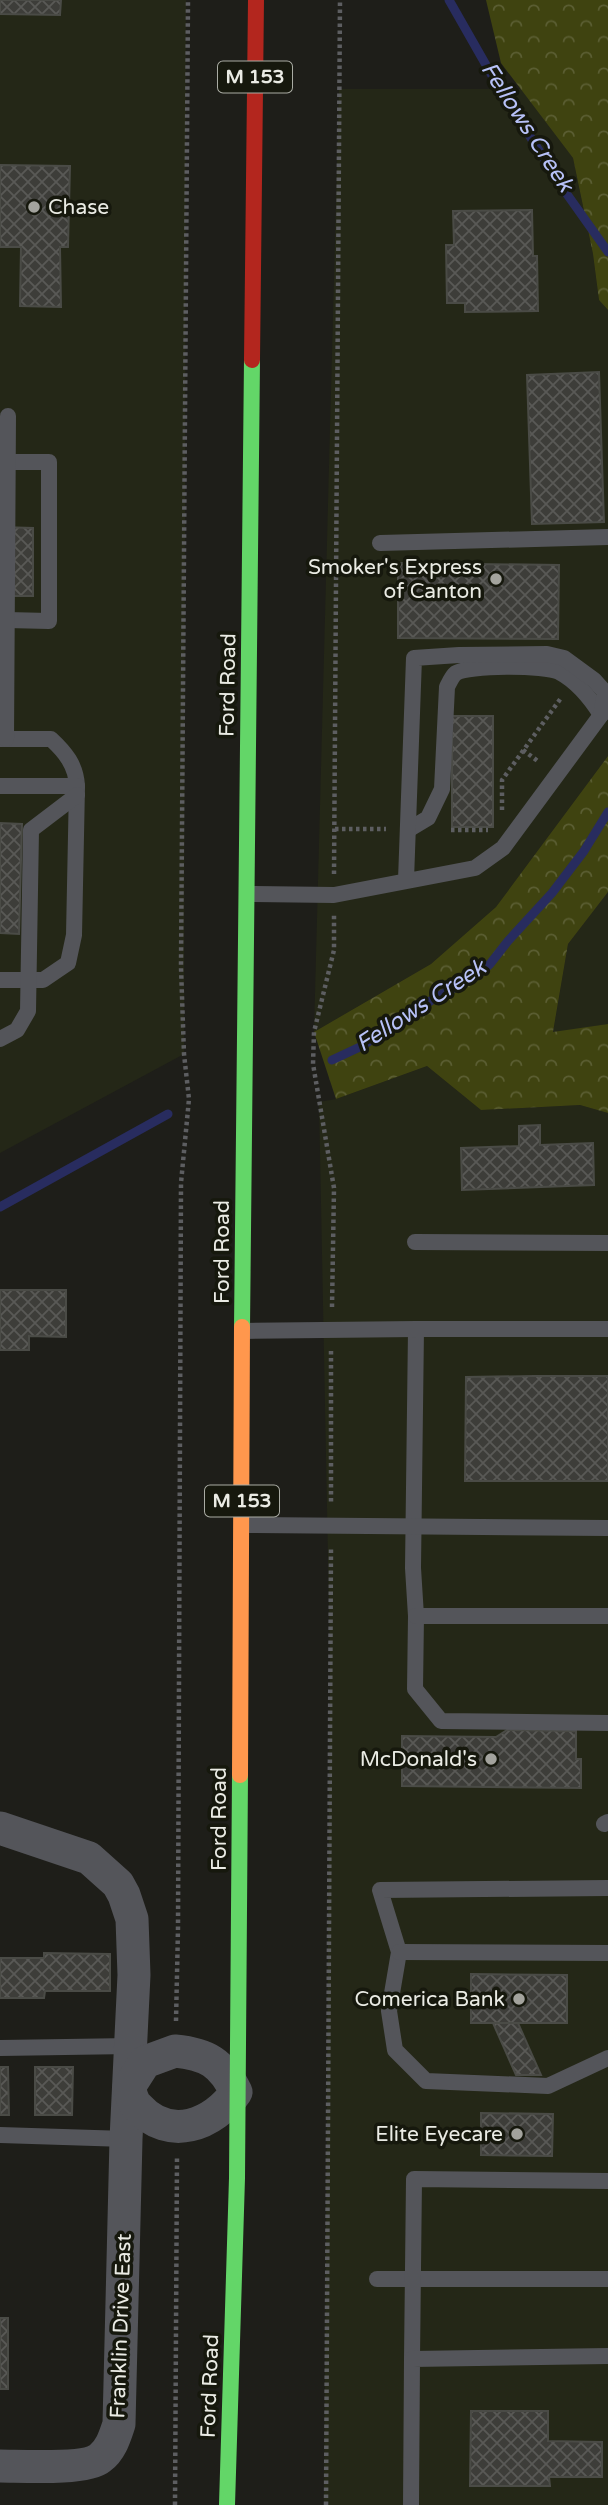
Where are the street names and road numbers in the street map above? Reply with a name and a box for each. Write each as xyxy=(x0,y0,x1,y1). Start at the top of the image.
road number: M 153 xyxy=(218,61,292,92)
street label: Ford Road xyxy=(215,633,241,737)
street label: Ford Road xyxy=(210,1200,235,1304)
road number: M 153 xyxy=(205,1485,279,1516)
street label: Ford Road xyxy=(207,1767,232,1871)
street label: Franklin Drive East xyxy=(105,2233,137,2419)
street label: Ford Road xyxy=(196,2334,224,2438)

